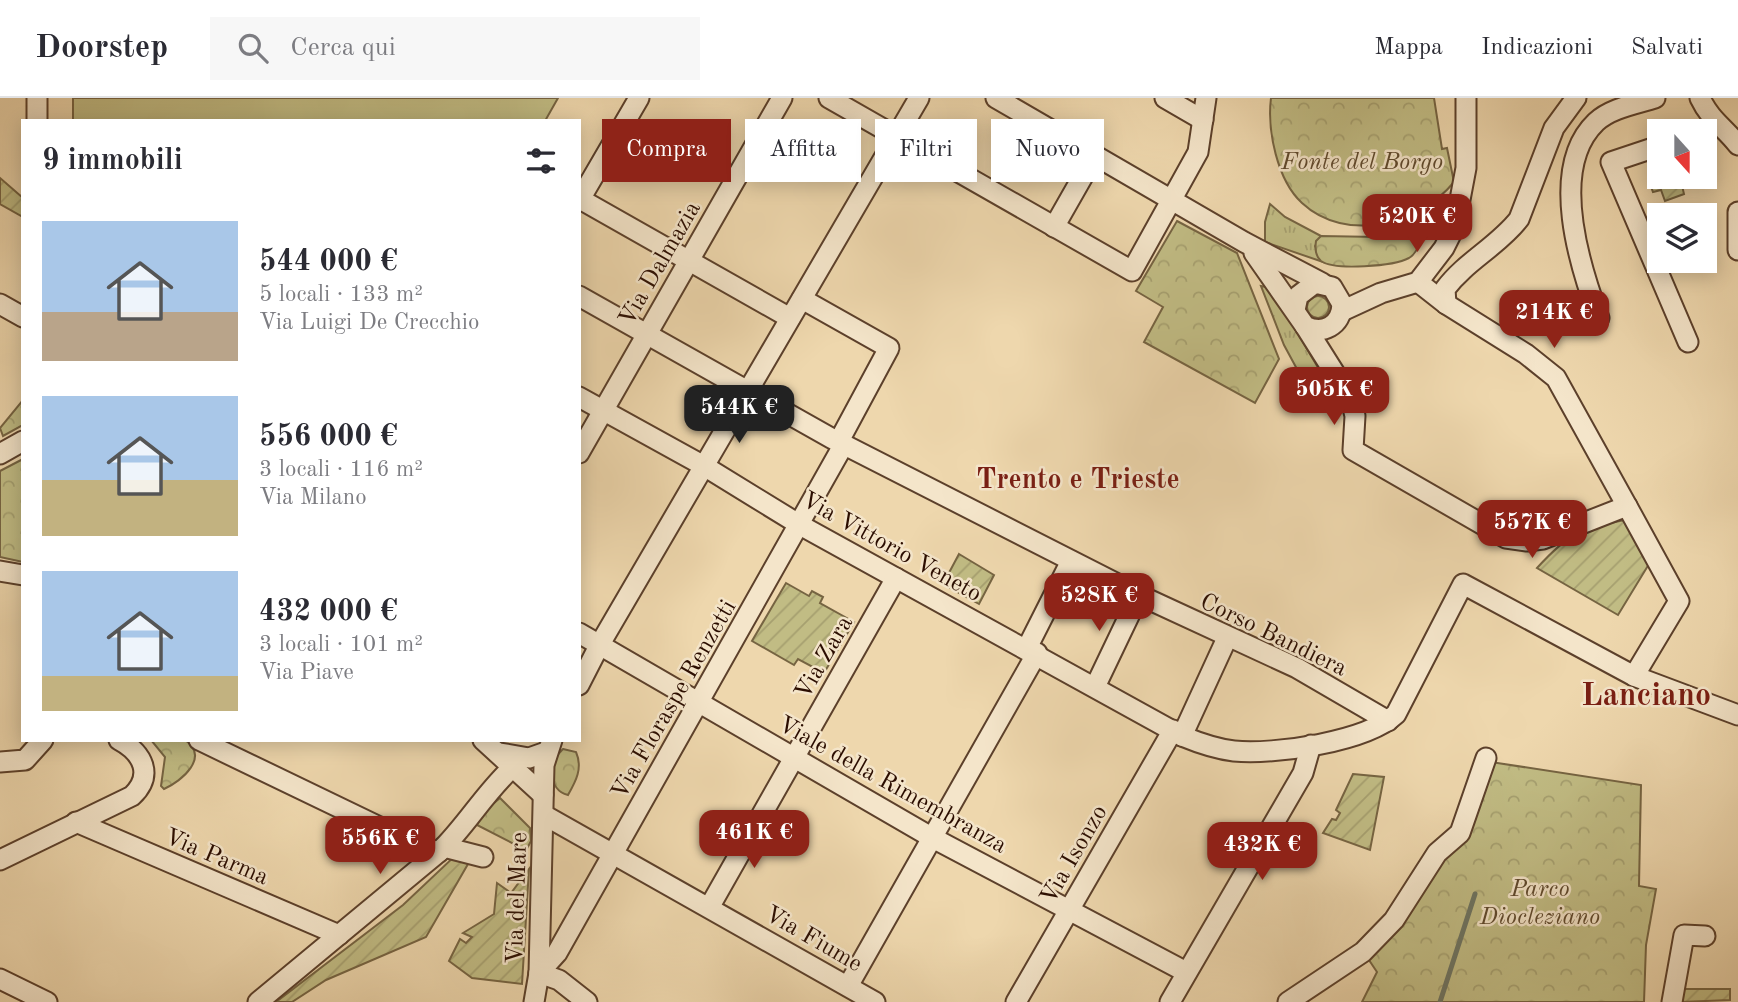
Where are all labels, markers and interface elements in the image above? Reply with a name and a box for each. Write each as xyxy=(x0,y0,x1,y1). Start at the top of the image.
search box xyxy=(210,17,700,80)
icon: search xyxy=(234,29,272,67)
text: Doorstep xyxy=(35,32,168,65)
text: Cerca qui xyxy=(290,35,396,61)
text: Mappa xyxy=(1374,36,1443,60)
text: Indicazioni xyxy=(1481,36,1593,60)
text: Salvati xyxy=(1631,36,1703,60)
chip: Compra xyxy=(602,119,731,182)
chip: Affitta xyxy=(745,119,861,182)
chip: Filtri xyxy=(875,119,977,182)
chip: Nuovo xyxy=(991,119,1104,182)
north arrow xyxy=(1647,119,1717,189)
map controls xyxy=(1647,119,1717,273)
icon: filters xyxy=(522,142,560,180)
text: 9 immobili xyxy=(42,146,183,176)
park label: Fonte del Borgo xyxy=(1280,151,1443,175)
pin: 520K € xyxy=(1360,194,1474,254)
street label: Via Dalmazia xyxy=(615,198,706,330)
button: layers xyxy=(1647,203,1717,273)
text: 520K € xyxy=(1378,205,1456,228)
text: 544 000 € xyxy=(259,247,398,277)
icon: home xyxy=(98,249,182,333)
text: 5 locali · 133 m² xyxy=(259,283,423,306)
pin: 214K € xyxy=(1497,290,1611,350)
text: 214K € xyxy=(1515,301,1593,324)
text: Via Luigi De Crecchio xyxy=(259,311,479,334)
pin: 505K € xyxy=(1277,368,1391,427)
text: 505K € xyxy=(1295,378,1373,401)
pin: 544K € xyxy=(682,386,796,445)
text: 544K € xyxy=(700,396,778,419)
text: 556 000 € xyxy=(259,422,398,452)
icon: home xyxy=(98,424,182,508)
text: 3 locali · 116 m² xyxy=(259,458,423,481)
district label: Trento e Trieste xyxy=(976,467,1180,495)
text: Via Milano xyxy=(259,486,367,509)
street label: Via Vittorio Veneto xyxy=(797,488,985,607)
pin: 557K € xyxy=(1475,500,1589,560)
text: 557K € xyxy=(1493,511,1571,534)
pin: 528K € xyxy=(1042,574,1156,633)
text: 528K € xyxy=(1060,584,1138,607)
street label: Corso Bandiera xyxy=(1196,590,1350,682)
street label: Via Floraspe Renzetti xyxy=(608,596,742,804)
text: 432 000 € xyxy=(259,597,398,627)
icon: home xyxy=(98,599,182,683)
street label: Via Zara xyxy=(791,612,858,704)
text: 3 locali · 101 m² xyxy=(259,633,423,656)
text: Via Piave xyxy=(259,661,354,684)
district label: Lanciano xyxy=(1581,681,1711,713)
street label: Viale della Rimembranza xyxy=(774,713,1011,859)
street label: Via Isonzo xyxy=(1037,801,1113,909)
pin: 461K € xyxy=(697,810,811,870)
pin: 556K € xyxy=(323,816,437,876)
text: 461K € xyxy=(715,821,793,844)
pin: 432K € xyxy=(1205,822,1319,882)
street label: Via Parma xyxy=(161,825,272,891)
text: 556K € xyxy=(341,827,419,850)
street label: Via del Mare xyxy=(504,832,532,965)
text: 432K € xyxy=(1223,833,1301,856)
park label: Parco Diocleziano xyxy=(1479,878,1600,930)
street label: Via Fiume xyxy=(760,902,866,977)

